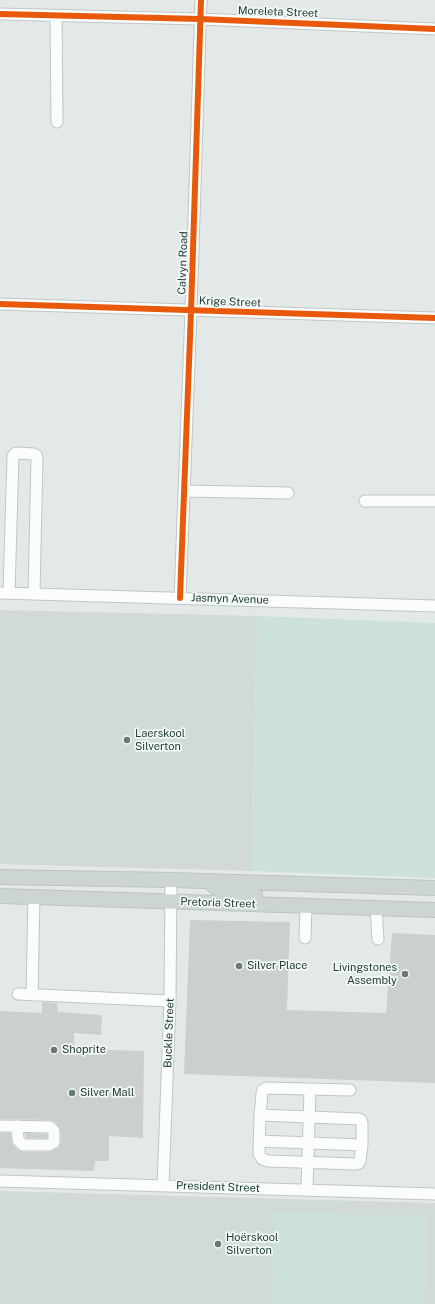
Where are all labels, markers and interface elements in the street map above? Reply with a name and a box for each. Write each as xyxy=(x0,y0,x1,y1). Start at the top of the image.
street label: Moreleta Street xyxy=(238,4,318,20)
street label: Calvyn Road xyxy=(175,231,191,295)
street label: Krige Street xyxy=(199,294,261,310)
street label: Jasmyn Avenue xyxy=(191,591,269,607)
place label: Laerskool Silverton xyxy=(135,727,185,753)
marker: Laerskool Silverton xyxy=(122,735,132,745)
street label: Pretoria Street xyxy=(180,895,256,911)
place label: Silver Place xyxy=(247,959,307,973)
marker: Silver Place xyxy=(234,961,244,971)
place label: Livingstones Assembly xyxy=(333,961,397,987)
marker: Livingstones Assembly xyxy=(400,969,410,979)
street label: Buckle Street xyxy=(161,998,177,1068)
place label: Shoprite xyxy=(62,1043,106,1057)
marker: Shoprite xyxy=(49,1045,59,1055)
place label: Silver Mall xyxy=(80,1086,134,1100)
marker: Silver Mall xyxy=(67,1088,77,1098)
street label: President Street xyxy=(176,1179,260,1195)
place label: Hoërskool Silverton xyxy=(226,1231,278,1257)
marker: Hoërskool Silverton xyxy=(213,1239,223,1249)

